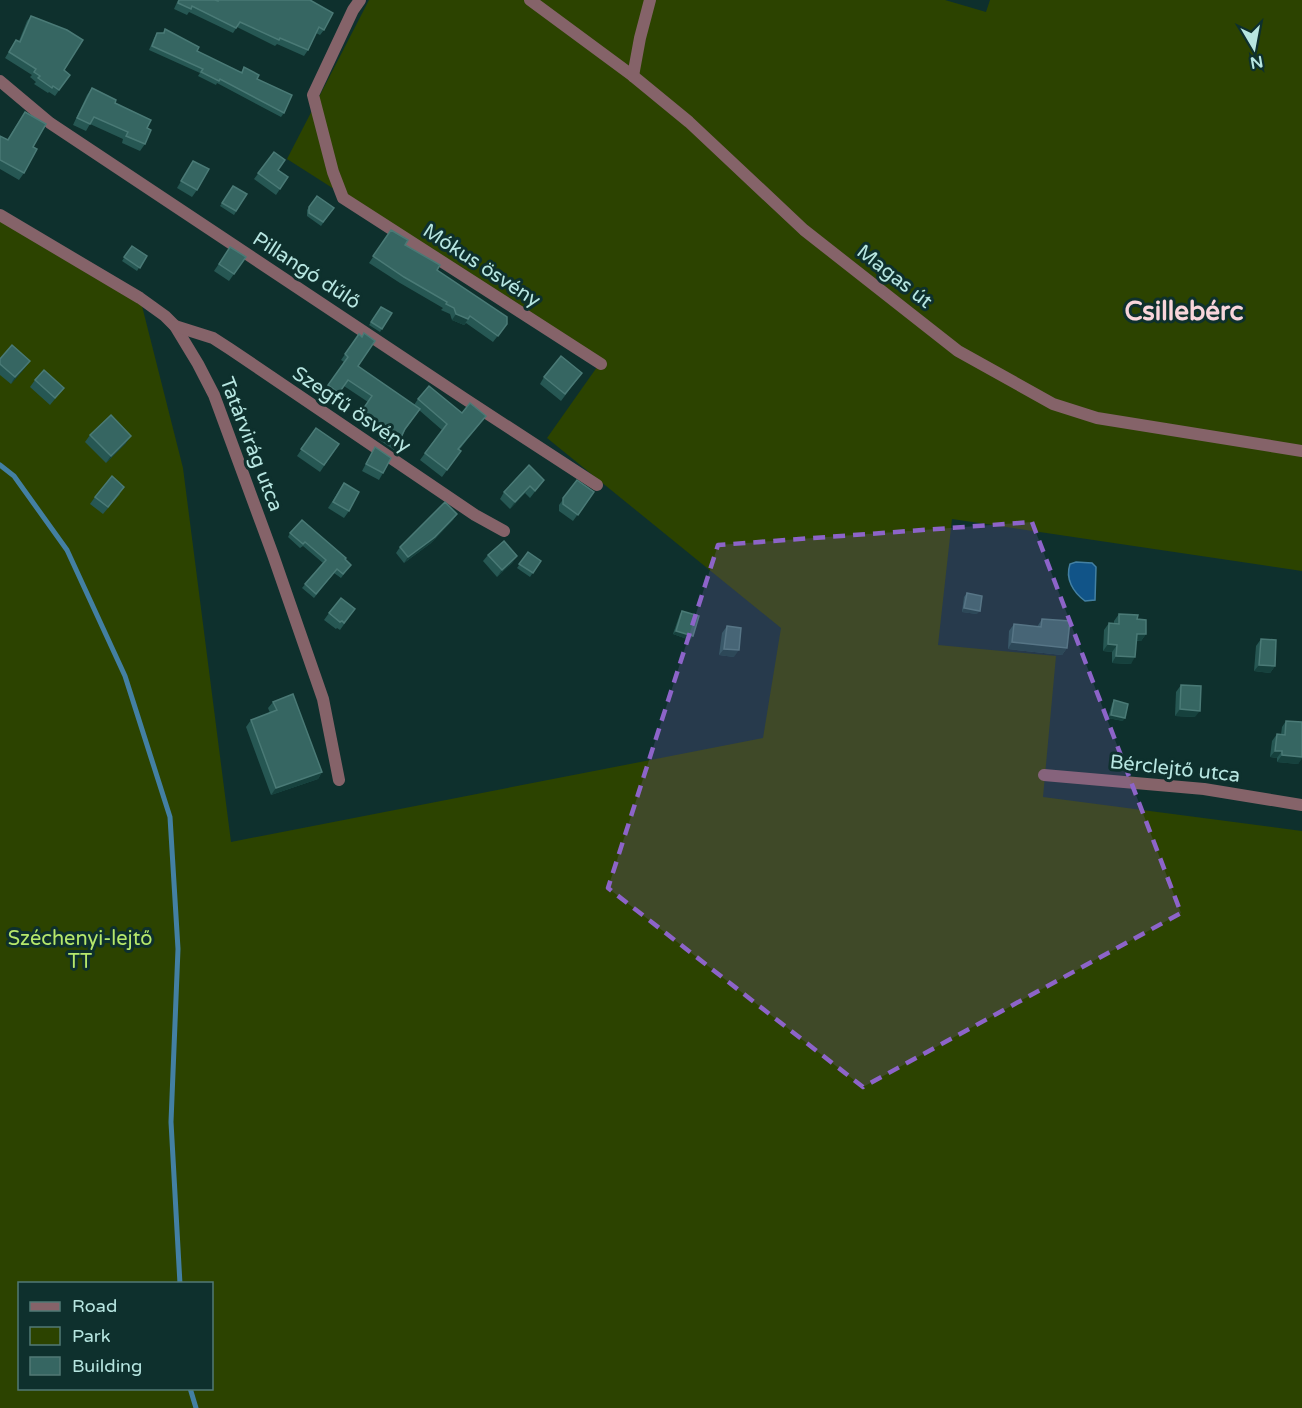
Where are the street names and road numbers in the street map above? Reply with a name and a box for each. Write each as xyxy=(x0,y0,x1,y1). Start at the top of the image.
street label: Mókus ösvény xyxy=(418,219,545,313)
street label: Pillangó dűlő xyxy=(248,227,365,315)
street label: Magas út xyxy=(852,240,937,314)
street label: Szegfű ösvény xyxy=(288,361,415,458)
street label: Tatárvirág utca xyxy=(214,374,288,515)
street label: Bérclejtő utca xyxy=(1109,750,1241,788)

